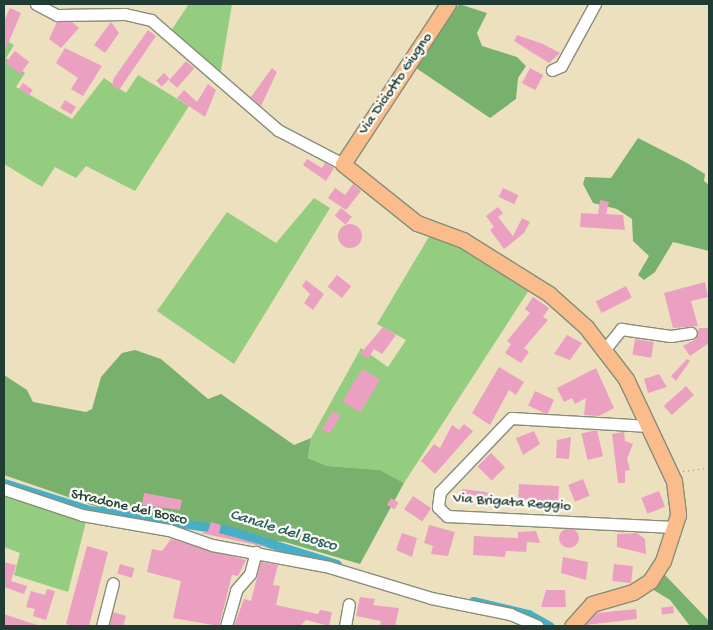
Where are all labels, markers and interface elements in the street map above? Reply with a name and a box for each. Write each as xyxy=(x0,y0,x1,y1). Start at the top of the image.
street label: Via Diciotto Giugno xyxy=(355,29,437,139)
street label: Stradone del Bosco xyxy=(69,486,189,530)
street label: Via Brigata Reggio xyxy=(452,490,572,516)
water label: Canale del Bosco xyxy=(227,507,339,557)

